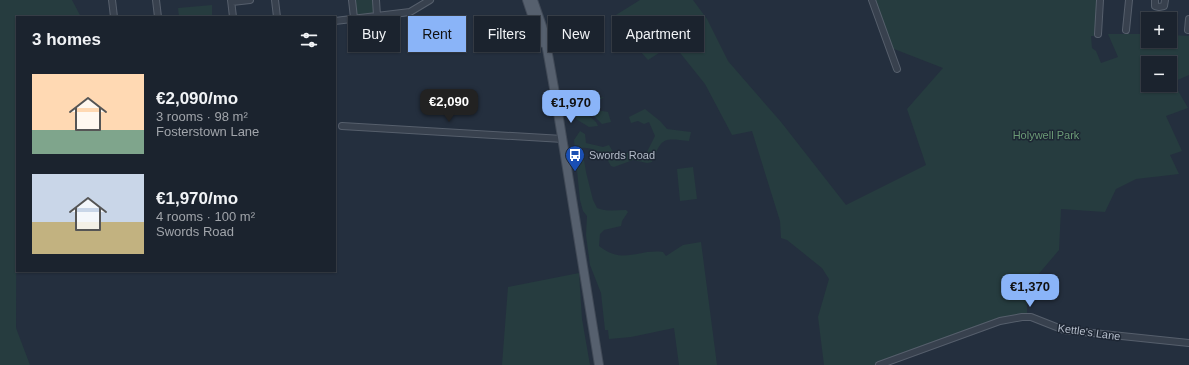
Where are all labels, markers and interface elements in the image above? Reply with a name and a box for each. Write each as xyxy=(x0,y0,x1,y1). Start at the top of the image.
map controls xyxy=(1141,12,1177,92)
button: + xyxy=(1141,12,1177,48)
chip: Buy xyxy=(348,16,400,52)
chip: Rent xyxy=(408,16,466,52)
chip: Filters xyxy=(474,16,540,52)
chip: New xyxy=(548,16,604,52)
chip: Apartment xyxy=(612,16,704,52)
icon: filters xyxy=(298,29,320,51)
text: 3 homes xyxy=(32,30,101,49)
button: − xyxy=(1141,56,1177,92)
text: €2,090/mo xyxy=(156,89,238,108)
pin: €2,090 xyxy=(416,89,482,123)
icon: home xyxy=(64,90,112,138)
pin: €1,970 xyxy=(538,90,604,124)
text: €2,090 xyxy=(429,94,469,109)
text: €1,970 xyxy=(551,95,591,110)
text: 3 rooms · 98 m² xyxy=(156,109,248,124)
text: Fosterstown Lane xyxy=(156,124,259,139)
park label: Holywell Park xyxy=(1013,129,1080,141)
bus stop icon: Swords Road xyxy=(564,144,586,172)
place label: Swords Road xyxy=(589,149,655,161)
text: €1,970/mo xyxy=(156,189,238,208)
icon: home xyxy=(64,190,112,238)
text: 4 rooms · 100 m² xyxy=(156,209,255,224)
text: Swords Road xyxy=(156,224,234,239)
pin: €1,370 xyxy=(997,274,1063,308)
text: €1,370 xyxy=(1010,279,1050,294)
street label: Kettle's Lane xyxy=(1057,322,1121,342)

